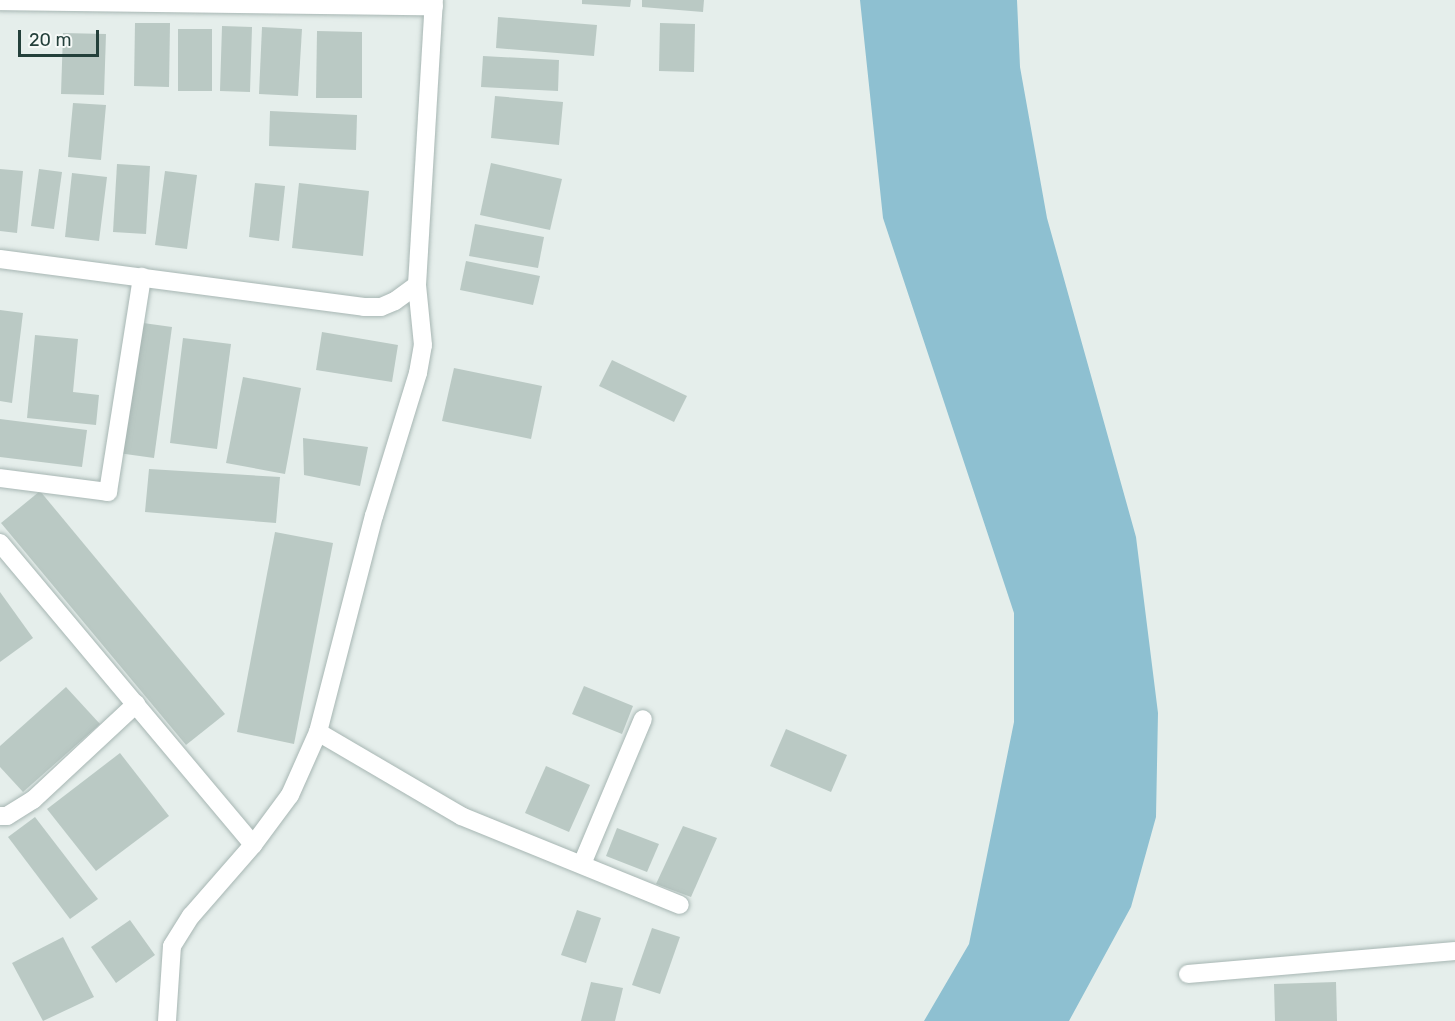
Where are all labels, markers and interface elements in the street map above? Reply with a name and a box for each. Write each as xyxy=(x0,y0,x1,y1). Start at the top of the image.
scale bar xyxy=(21,18,102,56)
text: 20 m xyxy=(29,29,71,51)

